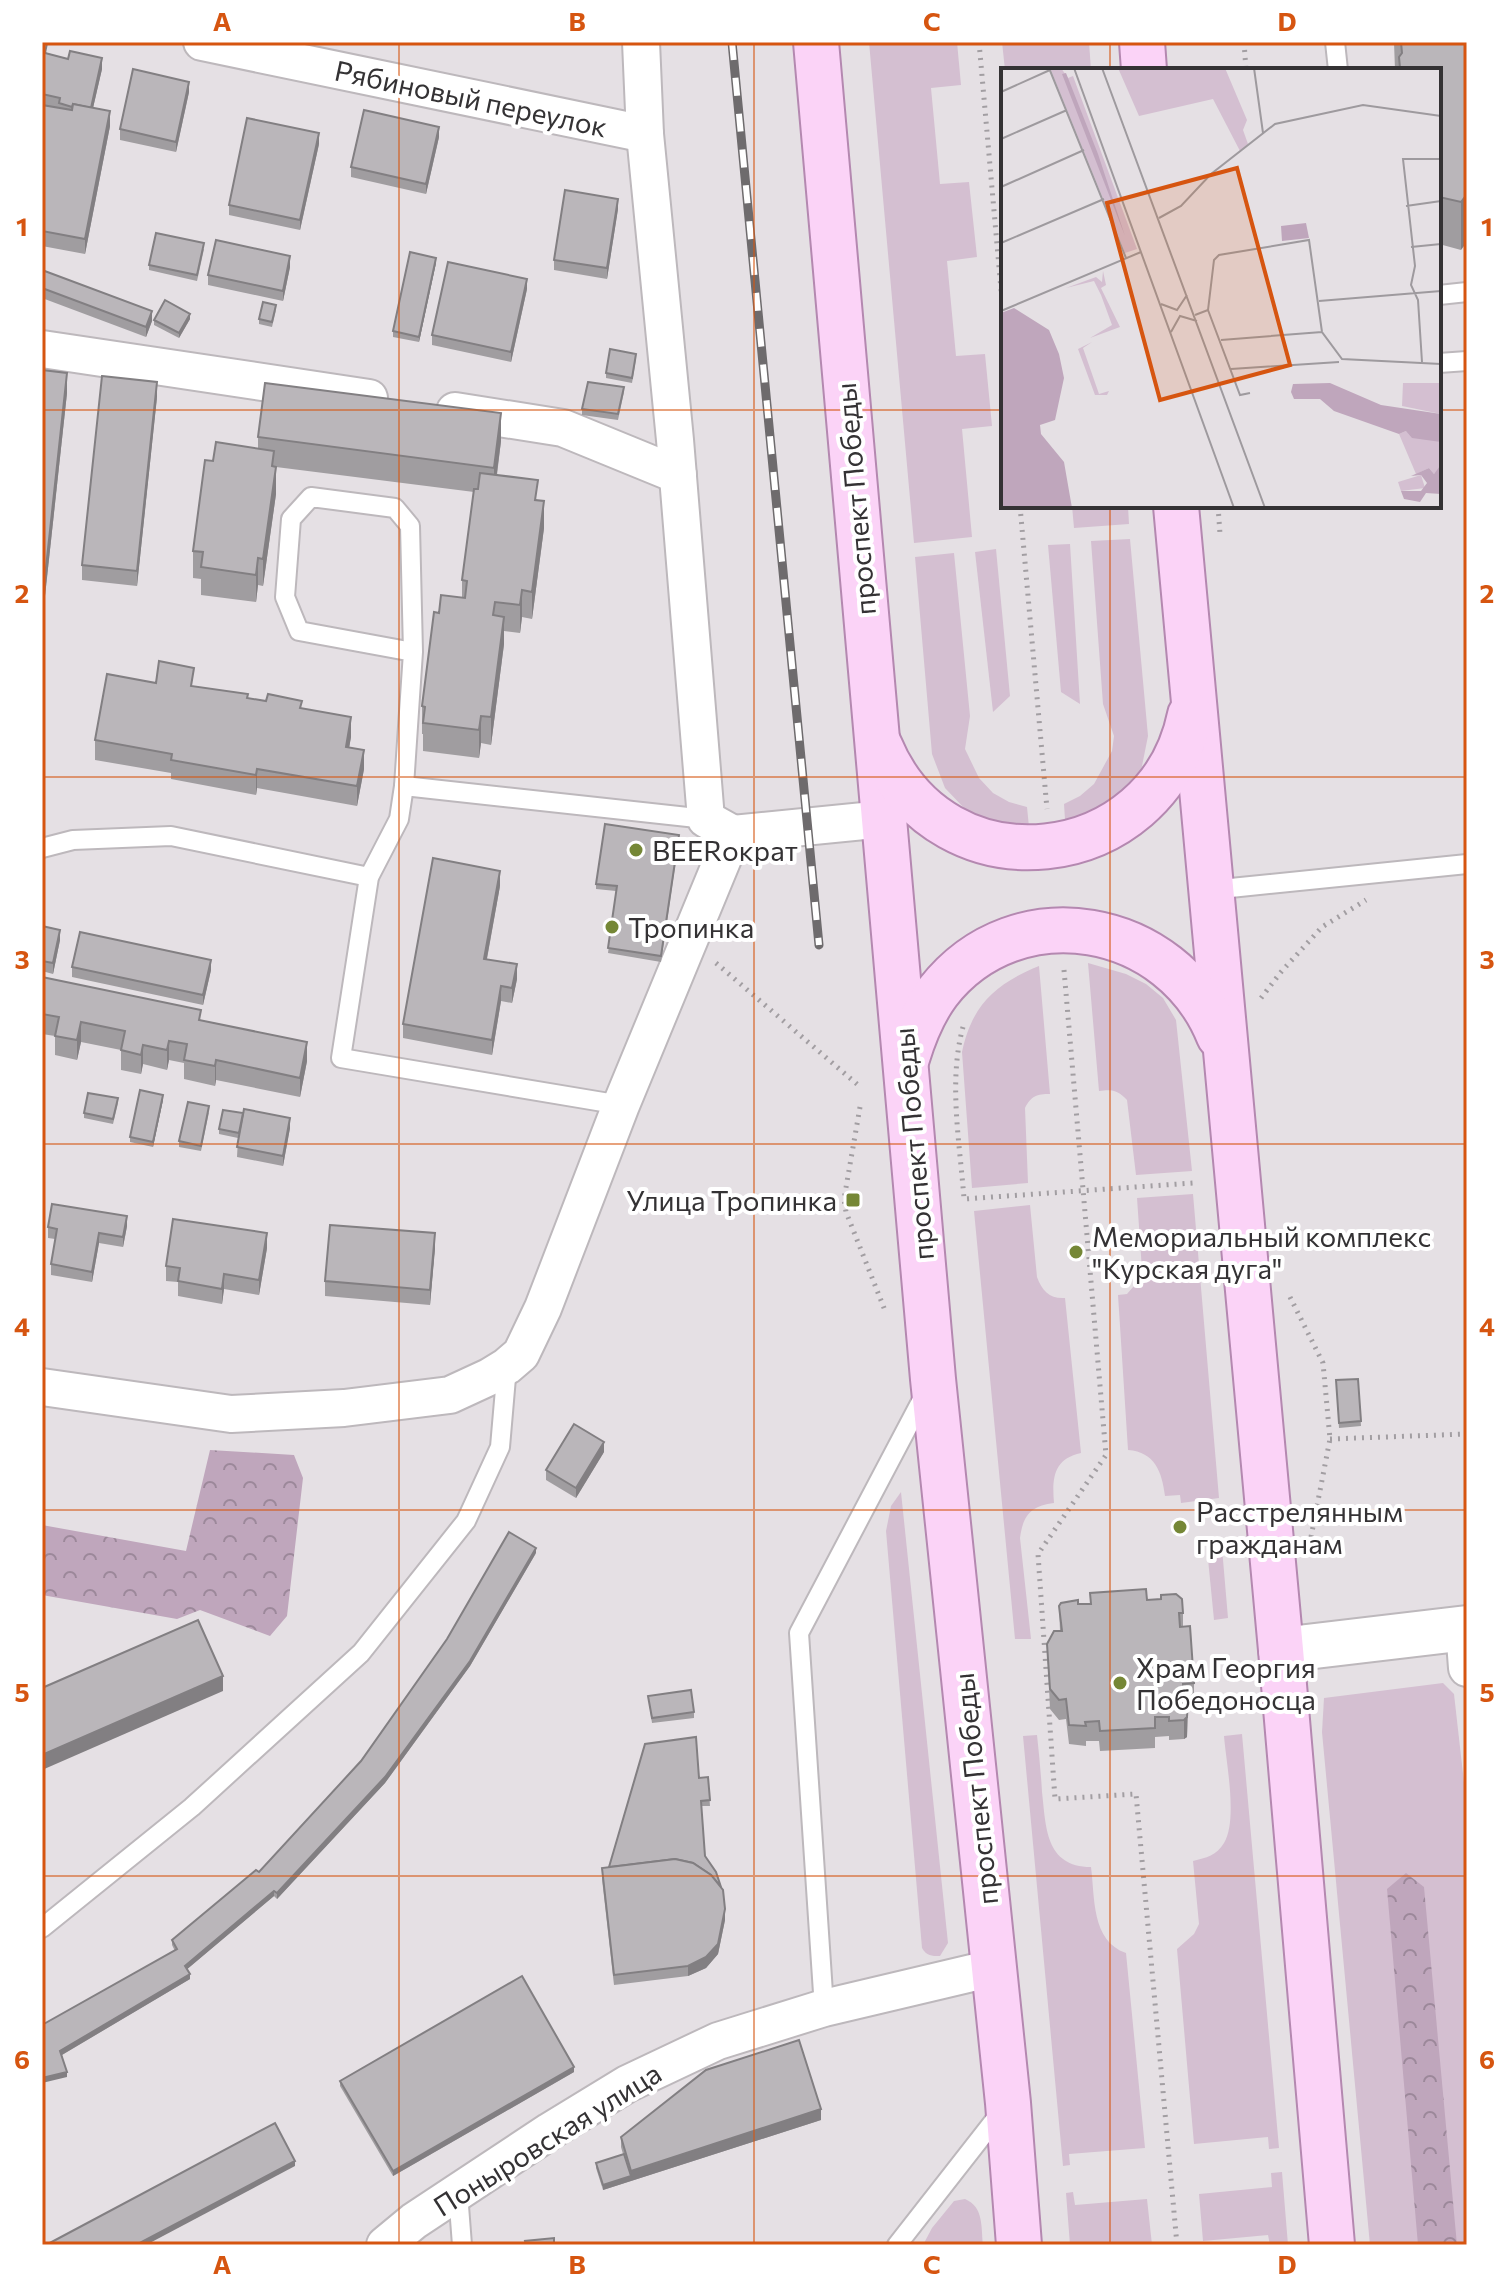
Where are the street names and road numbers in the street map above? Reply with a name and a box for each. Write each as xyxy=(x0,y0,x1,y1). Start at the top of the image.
street label: Рябиновый переулок xyxy=(332,53,610,143)
street label: проспект Победы xyxy=(828,381,882,617)
street label: проспект Победы xyxy=(886,1026,940,1262)
street label: проспект Победы xyxy=(946,1671,1004,1907)
street label: Поныровская улица xyxy=(427,2055,667,2223)

